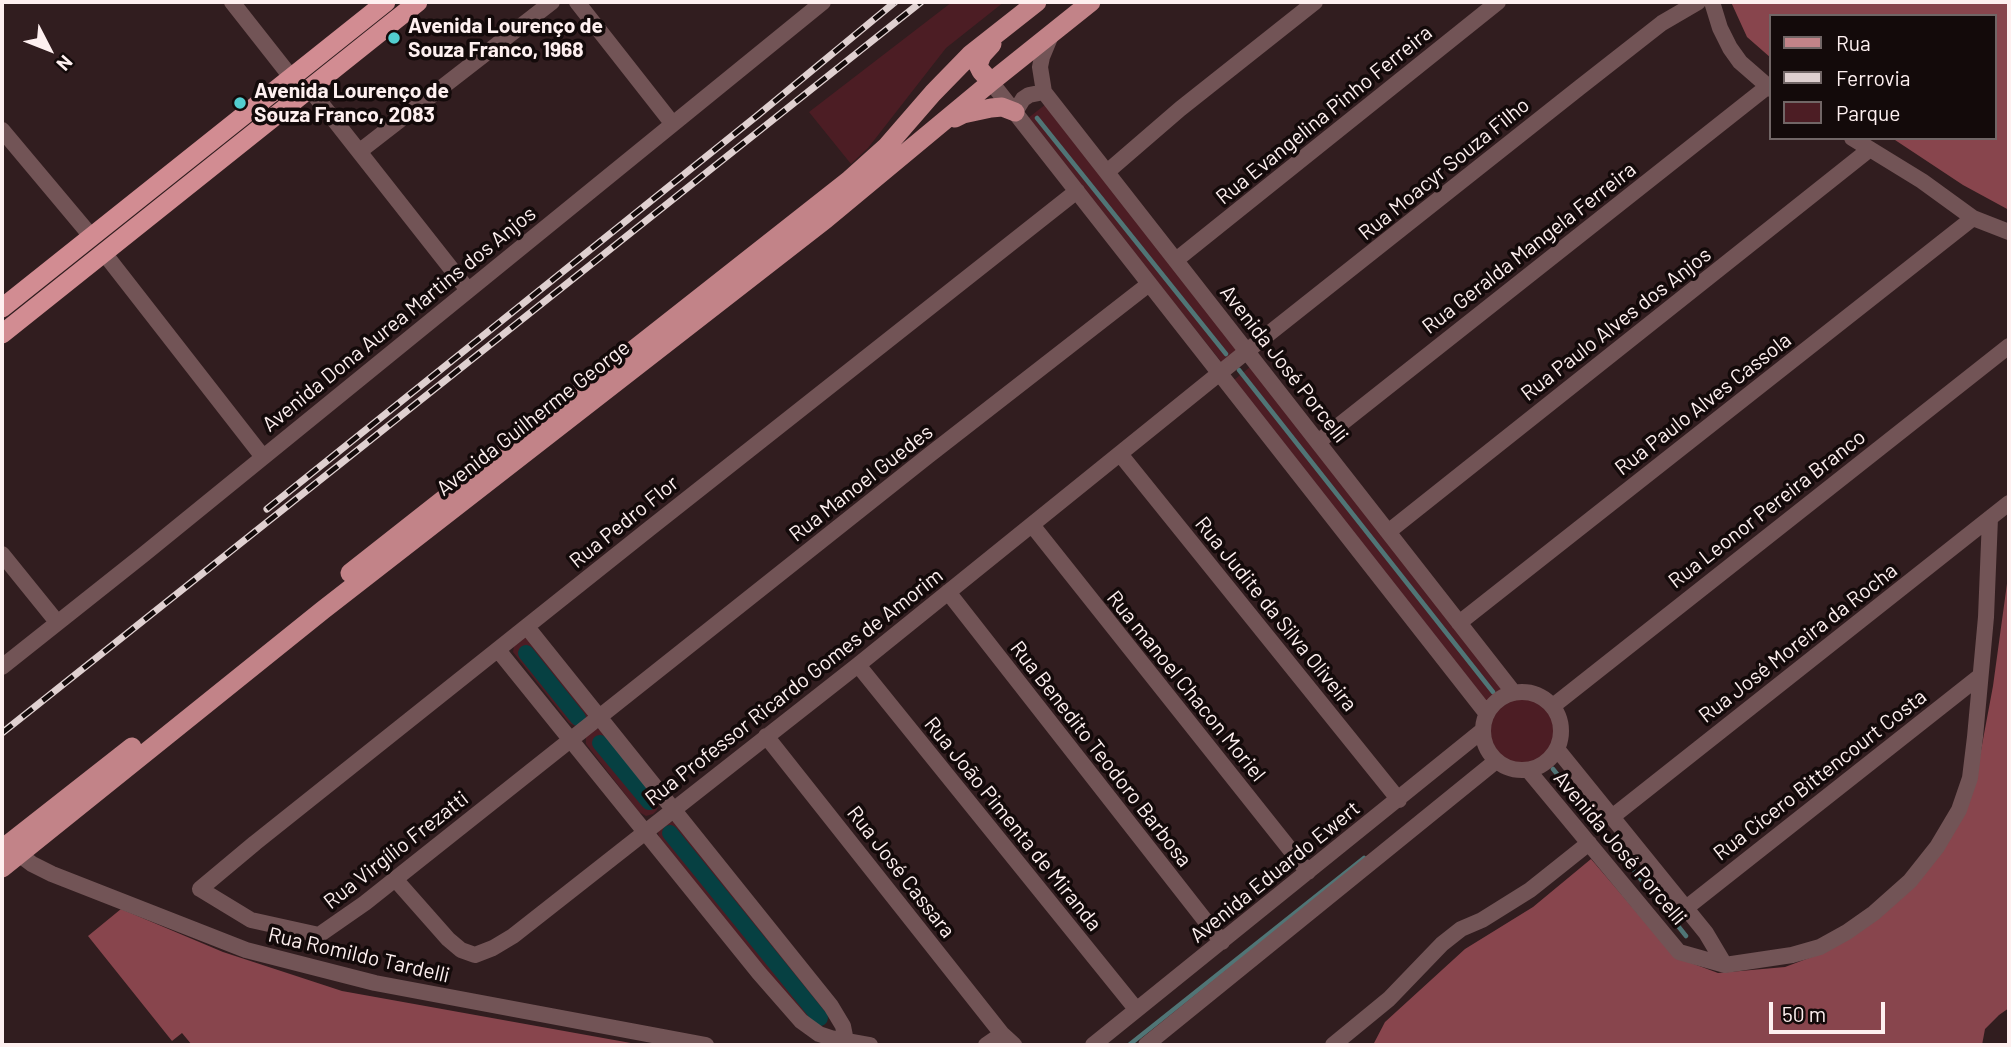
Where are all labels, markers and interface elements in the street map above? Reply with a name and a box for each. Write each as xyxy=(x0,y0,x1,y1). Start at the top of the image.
place label: Avenida Lourenço de Souza Franco, 1968 xyxy=(408,13,603,63)
north arrow xyxy=(14,14,84,84)
legend xyxy=(1770,14,1997,140)
street label: Rua Evangelina Pinho Ferreira xyxy=(1211,20,1437,210)
marker: Avenida Lourenço de Souza Franco, 1968 xyxy=(386,30,402,46)
text: Rua xyxy=(1836,30,1871,55)
text: N xyxy=(52,51,78,76)
text: Ferrovia xyxy=(1836,65,1911,90)
place label: Avenida Lourenço de Souza Franco, 2083 xyxy=(254,78,449,128)
street label: Rua Moacyr Souza Filho xyxy=(1353,92,1535,246)
marker: Avenida Lourenço de Souza Franco, 2083 xyxy=(232,95,248,111)
text: Parque xyxy=(1836,100,1901,125)
street label: Rua Geralda Mangela Ferreira xyxy=(1417,157,1641,339)
street label: Avenida Dona Aurea Martins dos Anjos xyxy=(257,201,541,437)
street label: Rua Paulo Alves dos Anjos xyxy=(1516,242,1716,406)
street label: Avenida José Porcelli xyxy=(1215,280,1353,448)
street label: Rua Paulo Alves Cassola xyxy=(1610,327,1796,481)
street label: Avenida Guilherme George xyxy=(431,335,635,501)
street label: Rua Manoel Guedes xyxy=(784,419,938,547)
street label: Rua Leonor Pereira Branco xyxy=(1664,424,1870,594)
street label: Rua Pedro Flor xyxy=(564,470,684,574)
street label: Rua Judite da Silva Oliveira xyxy=(1190,512,1362,716)
street label: Rua José Moreira da Rocha xyxy=(1694,558,1902,728)
street label: Rua Professor Ricardo Gomes de Amorim xyxy=(640,563,948,811)
street label: Rua manoel Chacon Moriel xyxy=(1101,586,1271,786)
street label: Rua Benedito Teodoro Barbosa xyxy=(1005,636,1197,872)
street label: Rua Cícero Bittencourt Costa xyxy=(1709,684,1931,866)
street label: Rua João Pimenta de Miranda xyxy=(919,712,1107,936)
street label: Avenida José Porcelli xyxy=(1548,766,1692,930)
street label: Rua Virgílio Frezatti xyxy=(319,786,473,914)
street label: Avenida Eduardo Ewert xyxy=(1185,796,1365,948)
street label: Rua José Cassara xyxy=(842,801,960,943)
street label: Rua Romildo Tardelli xyxy=(266,922,452,988)
scale bar xyxy=(1773,988,1888,1032)
text: 50 m xyxy=(1782,1001,1826,1026)

